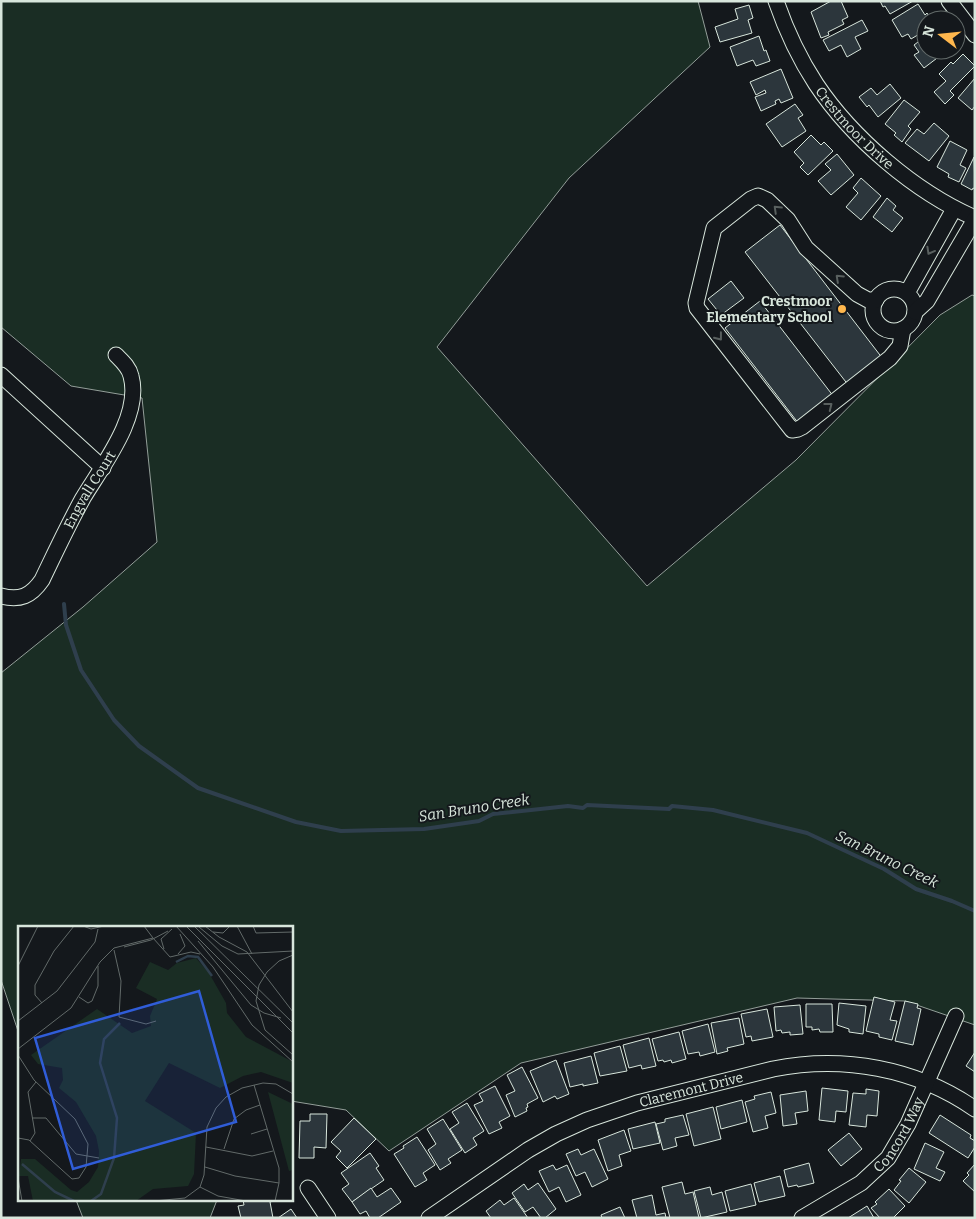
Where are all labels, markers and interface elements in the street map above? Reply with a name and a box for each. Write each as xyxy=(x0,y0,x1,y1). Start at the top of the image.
north arrow xyxy=(916,10,966,60)
text: N xyxy=(919,24,939,39)
street label: Crestmoor Drive xyxy=(811,83,897,173)
one-way arrow xyxy=(774,206,783,215)
one-way arrow xyxy=(926,245,936,254)
one-way arrow xyxy=(836,275,845,284)
place label: Crestmoor Elementary School xyxy=(706,293,833,326)
marker: Crestmoor Elementary School xyxy=(836,303,848,315)
one-way arrow xyxy=(714,331,722,340)
one-way arrow xyxy=(823,403,833,412)
street label: Engvall Court xyxy=(60,448,119,532)
water label: San Bruno Creek xyxy=(417,790,532,826)
water label: San Bruno Creek xyxy=(833,826,942,892)
inset map xyxy=(18,926,292,1202)
street label: Claremont Drive xyxy=(638,1069,745,1111)
street label: Concord Way xyxy=(870,1094,928,1176)

